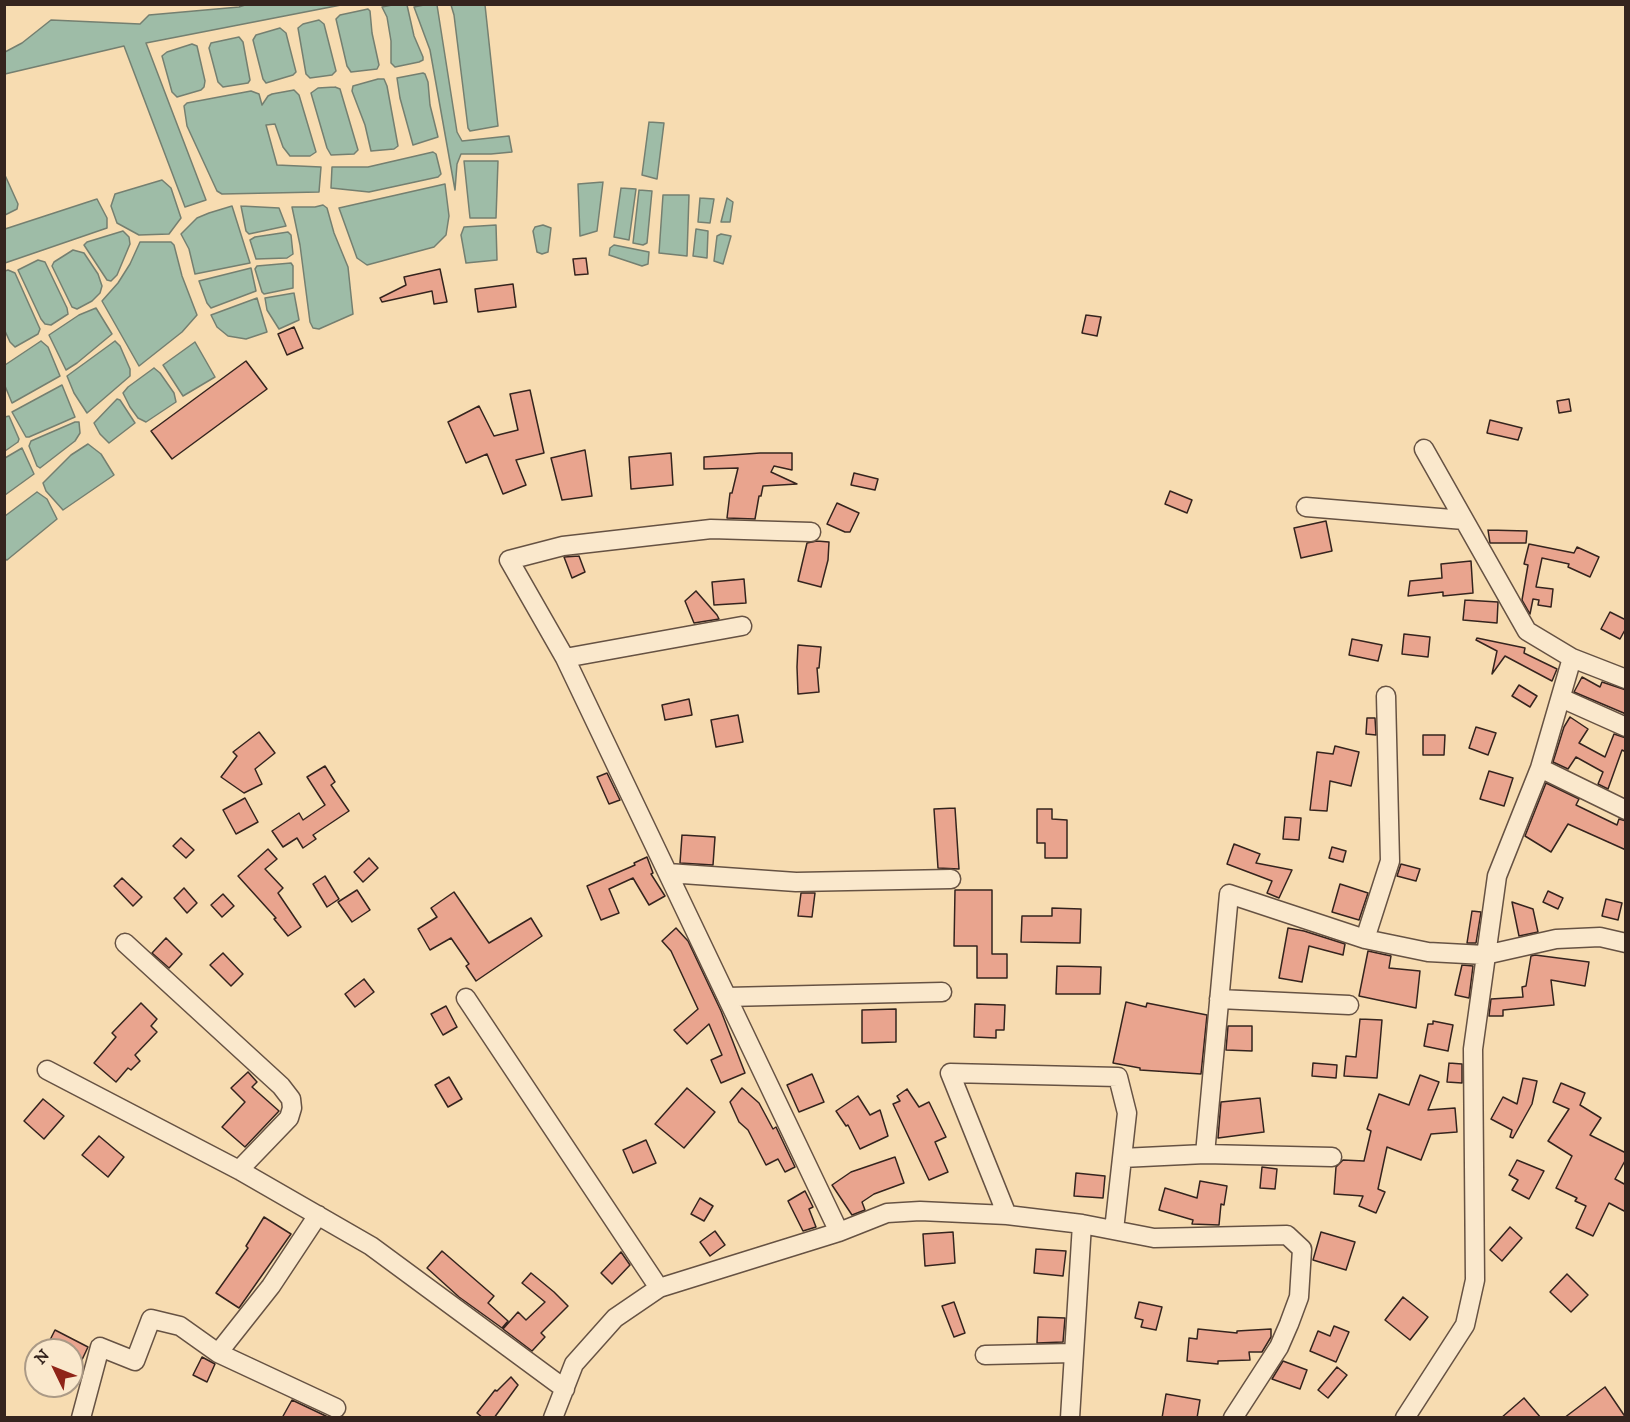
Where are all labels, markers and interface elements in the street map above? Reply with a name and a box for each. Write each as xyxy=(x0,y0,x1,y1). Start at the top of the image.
north arrow xyxy=(24,1338,84,1398)
text: N xyxy=(30,1345,54,1369)

